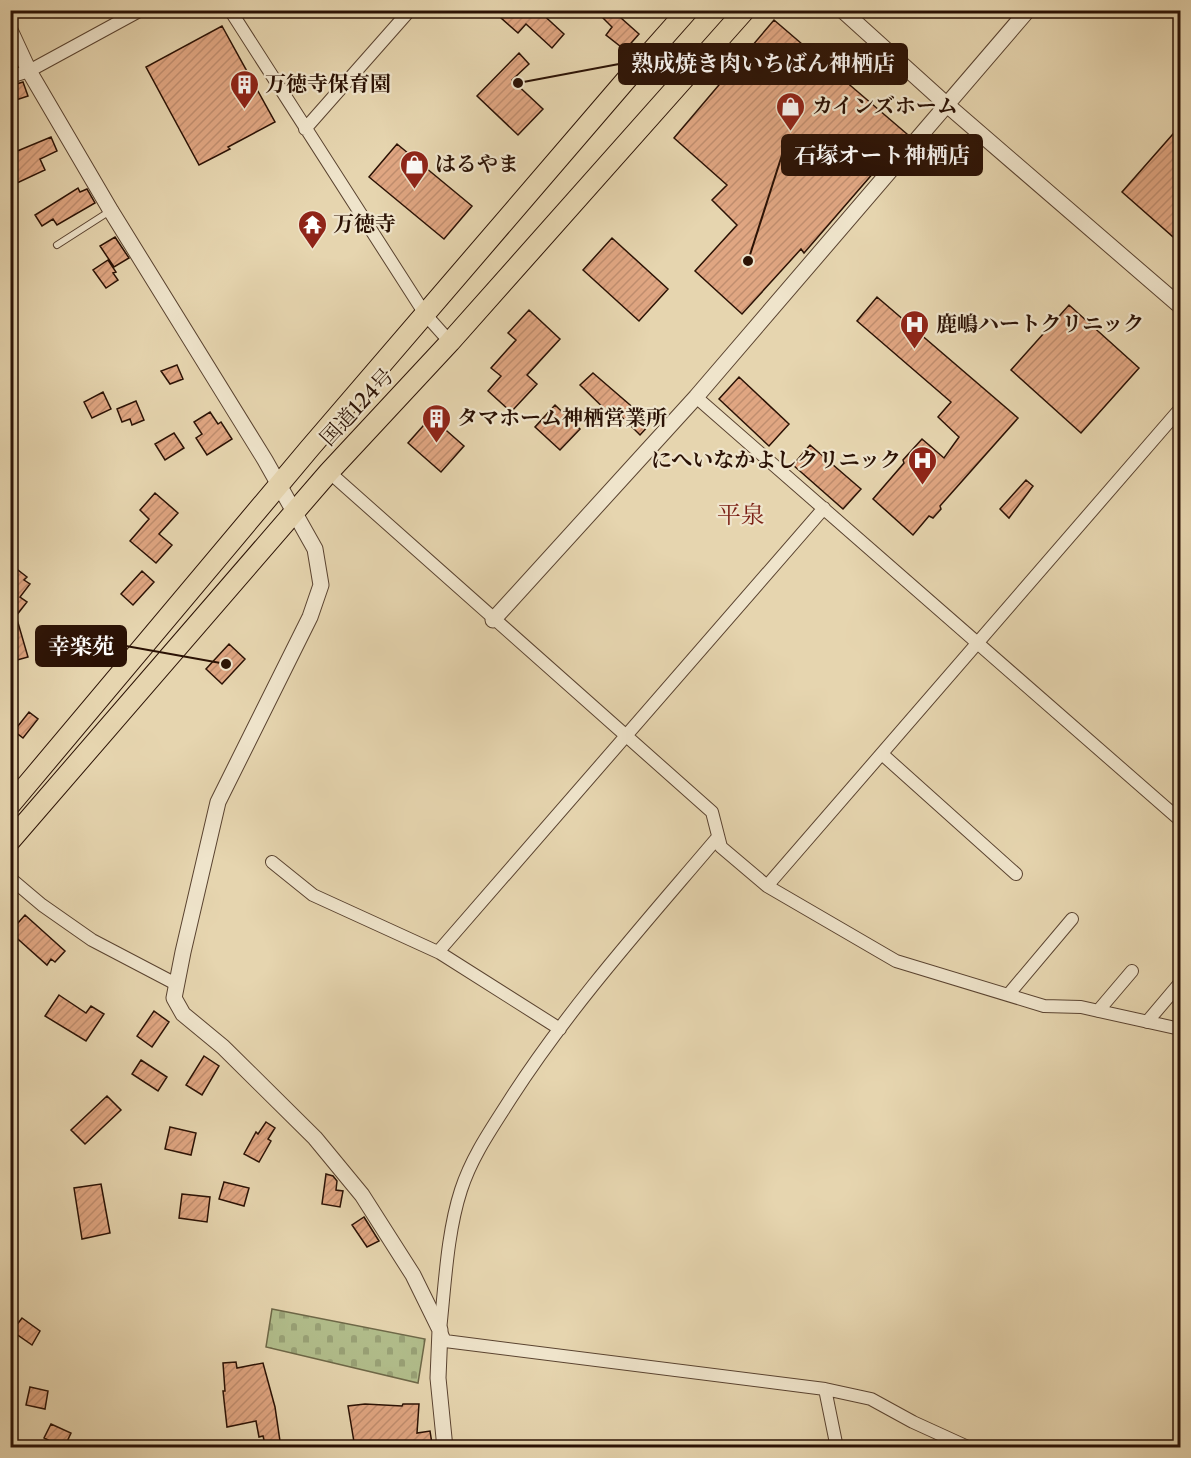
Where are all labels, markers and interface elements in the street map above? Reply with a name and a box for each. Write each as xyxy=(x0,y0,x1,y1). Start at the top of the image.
callout: 熟成焼き肉いちばん神栖店 xyxy=(619,44,907,84)
text: 熟成焼き肉いちばん神栖店 xyxy=(631,50,895,77)
building icon: 万徳寺保育園 xyxy=(228,68,260,110)
place label: 万徳寺保育園 xyxy=(265,71,391,96)
shop icon: カインズホーム xyxy=(775,90,807,132)
place label: カインズホーム xyxy=(812,93,958,118)
callout: 石塚オート神栖店 xyxy=(782,135,982,175)
text: 石塚オート神栖店 xyxy=(794,142,970,169)
shop icon: はるやま xyxy=(398,148,430,190)
place label: はるやま xyxy=(435,151,519,176)
temple icon: 万徳寺 xyxy=(296,208,328,250)
place label: 万徳寺 xyxy=(333,211,396,236)
hospital icon: 鹿嶋ハートクリニック xyxy=(899,308,931,350)
place label: 鹿嶋ハートクリニック xyxy=(936,311,1144,336)
street label: 国道124号 xyxy=(315,363,399,450)
building icon: タマホーム神栖営業所 xyxy=(420,402,452,444)
place label: タマホーム神栖営業所 xyxy=(457,405,667,430)
hospital icon: にへいなかよしクリニック xyxy=(906,444,938,486)
place label: にへいなかよしクリニック xyxy=(651,447,901,472)
district label: 平泉 xyxy=(717,500,765,529)
callout: 幸楽苑 xyxy=(36,626,126,666)
text: 幸楽苑 xyxy=(48,633,114,660)

